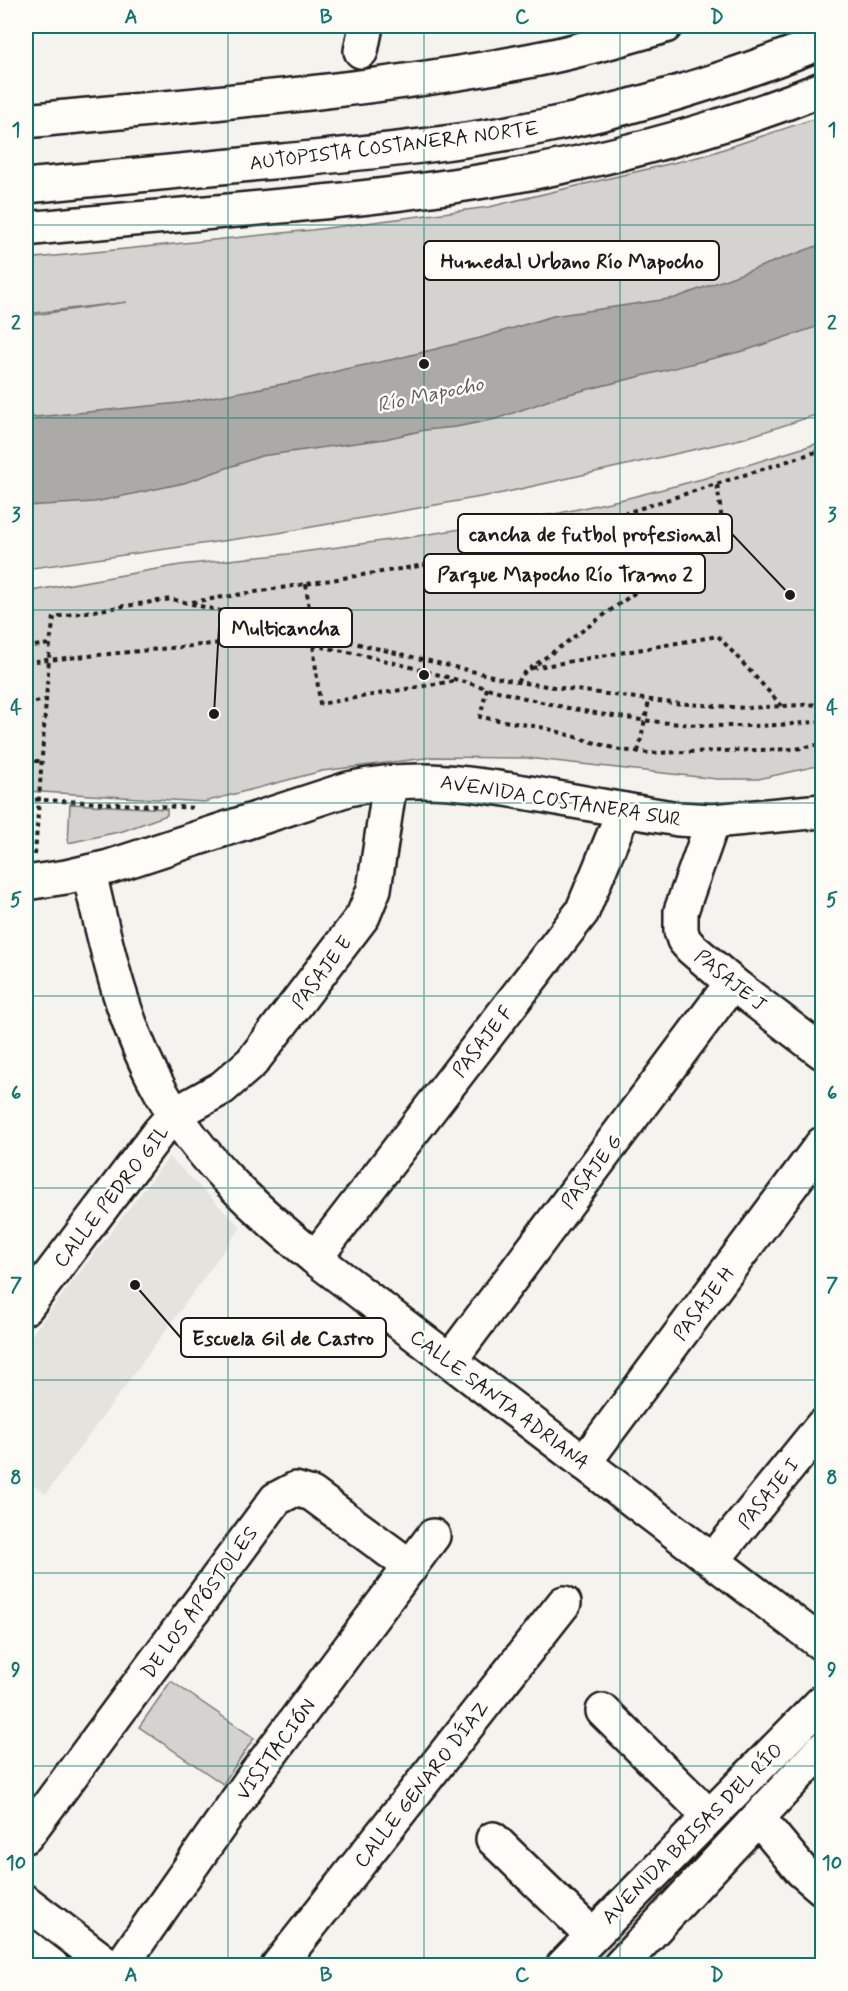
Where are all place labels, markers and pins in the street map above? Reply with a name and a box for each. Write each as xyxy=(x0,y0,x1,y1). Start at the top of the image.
callout: Humedal Urbano Río Mapocho xyxy=(424,241,719,280)
callout: cancha de futbol profesional xyxy=(458,514,732,553)
callout: Parque Mapocho Río Tramo 2 xyxy=(424,554,705,593)
callout: Multicancha xyxy=(219,608,352,647)
callout: Escuela Gil de Castro xyxy=(181,1318,386,1357)

